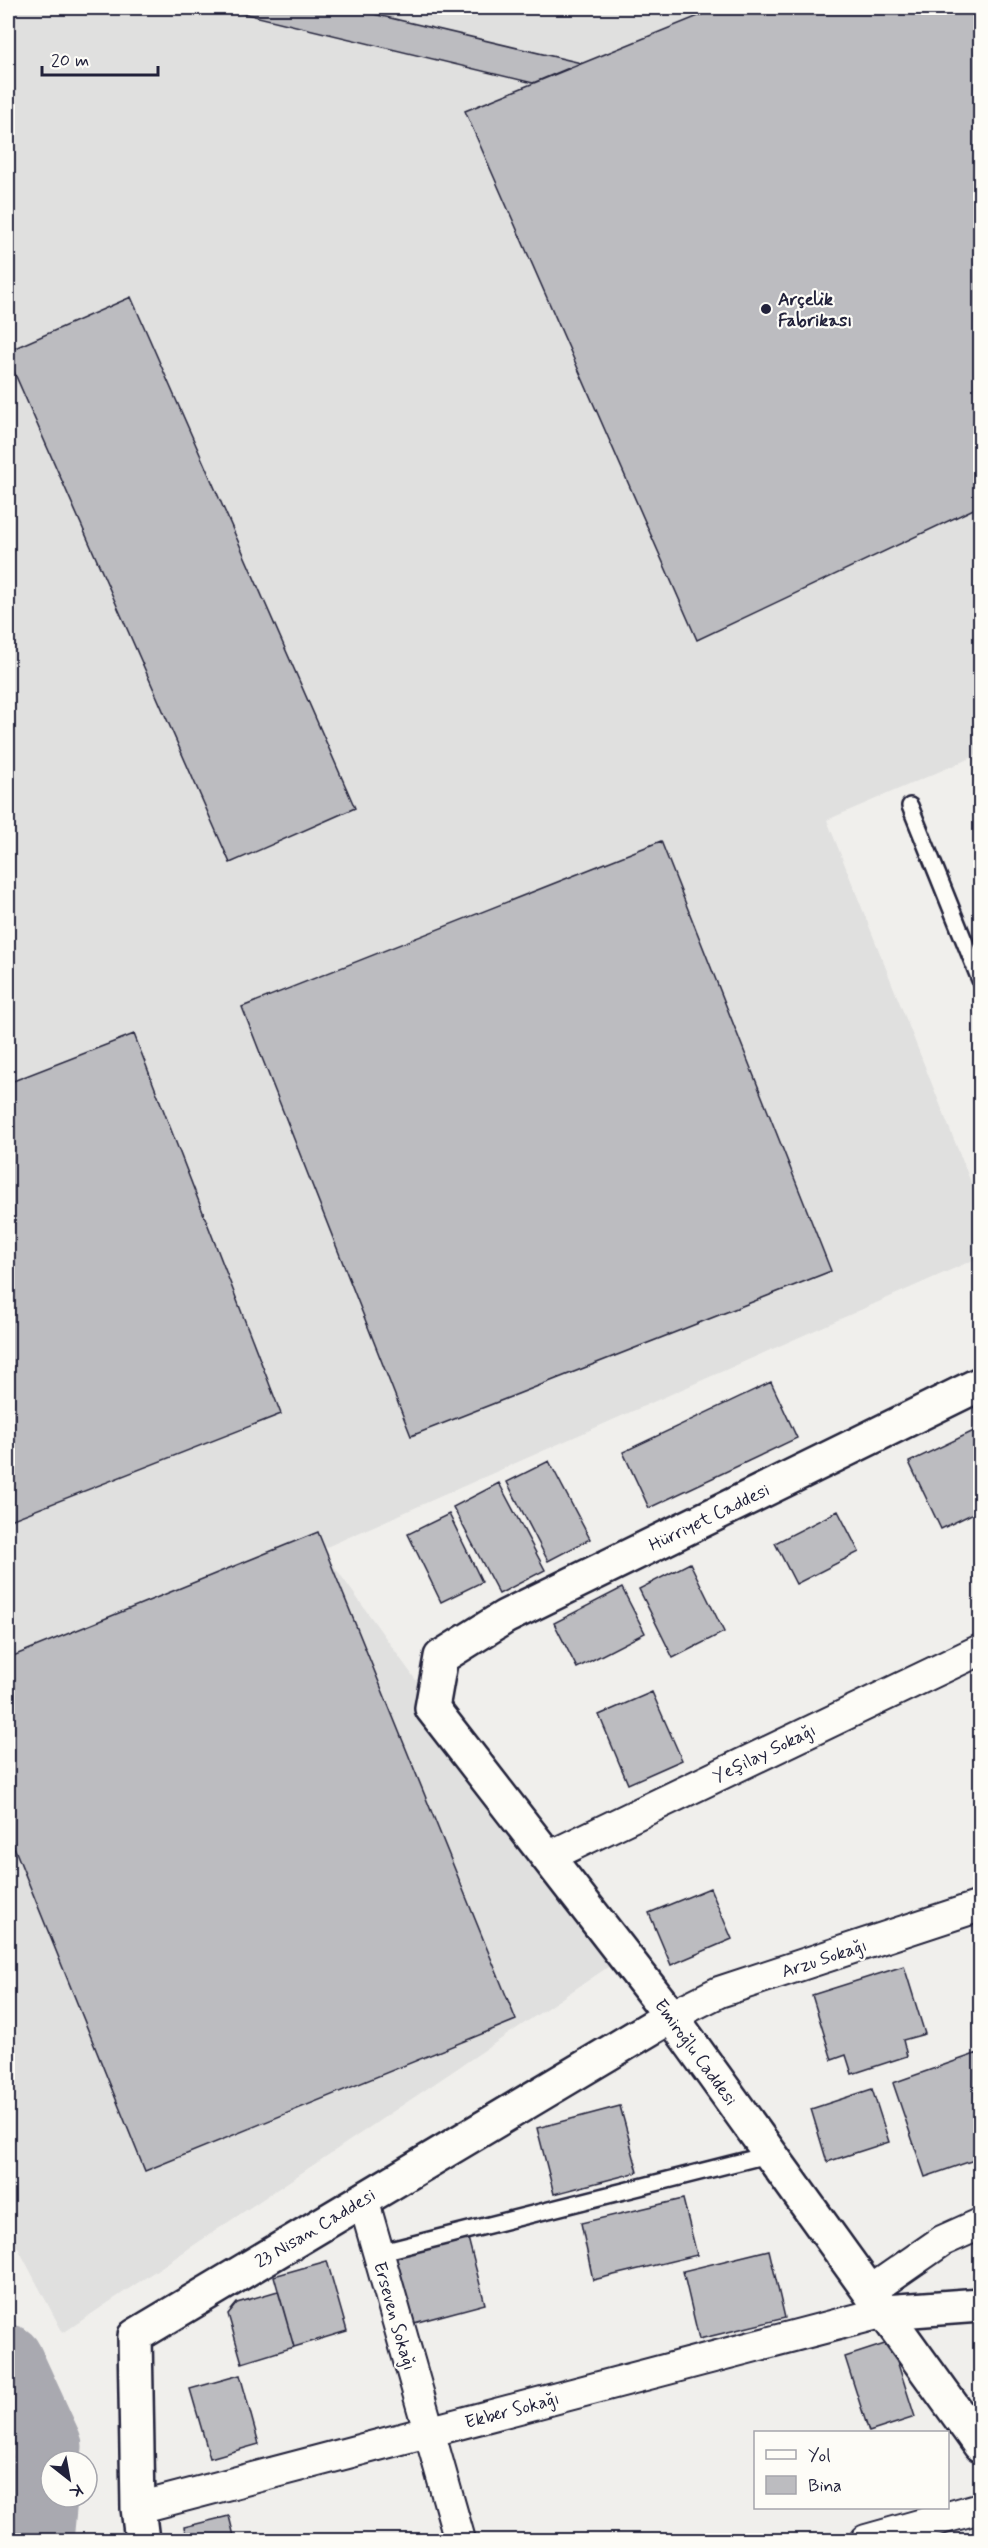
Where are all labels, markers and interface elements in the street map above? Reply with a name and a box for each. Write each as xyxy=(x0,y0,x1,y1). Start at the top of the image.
scale bar xyxy=(42,39,158,77)
text: 20 m xyxy=(51,49,89,73)
place label: Arçelik Fabrikası xyxy=(778,288,852,333)
marker: Arçelik Fabrikası xyxy=(759,302,773,316)
street label: Hürriyet Caddesi xyxy=(645,1478,774,1557)
street label: Yeşilay Sokağı xyxy=(709,1719,820,1789)
street label: Arzu Sokağı xyxy=(779,1934,870,1984)
street label: Emiroğlu Caddesi xyxy=(648,1994,742,2111)
street label: 23 Nisan Caddesi xyxy=(251,2183,380,2274)
street label: Erseven Sokağı xyxy=(367,2259,421,2373)
street label: Ekber Sokağı xyxy=(462,2387,562,2435)
legend xyxy=(754,2431,949,2509)
text: Yol xyxy=(808,2444,831,2468)
north arrow xyxy=(39,2449,99,2509)
text: Bina xyxy=(808,2474,842,2498)
text: K xyxy=(65,2479,86,2503)

